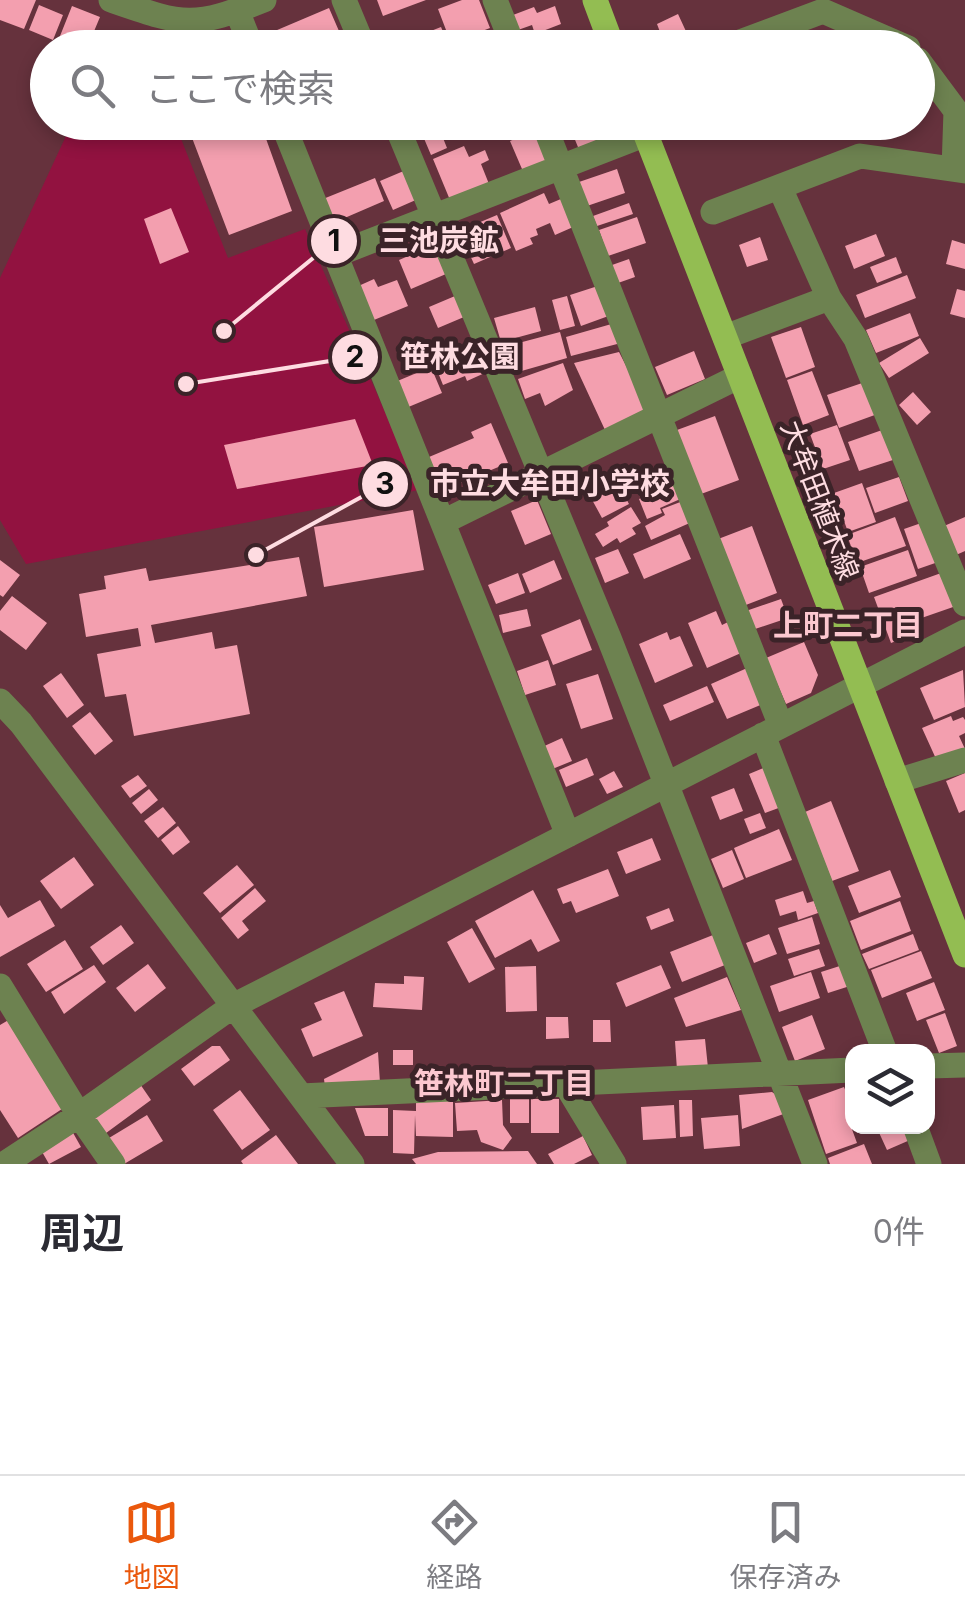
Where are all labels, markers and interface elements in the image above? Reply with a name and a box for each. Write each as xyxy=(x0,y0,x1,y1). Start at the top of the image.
search box xyxy=(30,30,935,140)
icon: search xyxy=(65,58,120,113)
text: ここで検索 xyxy=(145,65,335,111)
callout: 三池炭鉱 xyxy=(309,211,519,271)
text: 1 xyxy=(328,222,340,258)
text: 三池炭鉱 xyxy=(379,222,499,258)
callout: 笹林公園 xyxy=(330,327,540,387)
text: 2 xyxy=(346,338,364,374)
text: 笹林公園 xyxy=(400,338,520,374)
street label: 大牟田植木線 xyxy=(774,415,866,585)
callout: 市立大牟田小学校 xyxy=(360,454,690,514)
text: 3 xyxy=(375,465,395,501)
text: 市立大牟田小学校 xyxy=(430,465,670,501)
district label: 上町二丁目 xyxy=(773,607,923,643)
map controls xyxy=(845,1044,935,1134)
button: layers xyxy=(845,1044,935,1134)
district label: 笹林町二丁目 xyxy=(414,1065,594,1101)
text: 周辺 xyxy=(40,1207,124,1258)
text: 0件 xyxy=(873,1212,925,1251)
tab: 地図 xyxy=(123,1495,180,1595)
tab: 経路 xyxy=(426,1495,483,1595)
tab: 保存済み xyxy=(729,1495,842,1595)

